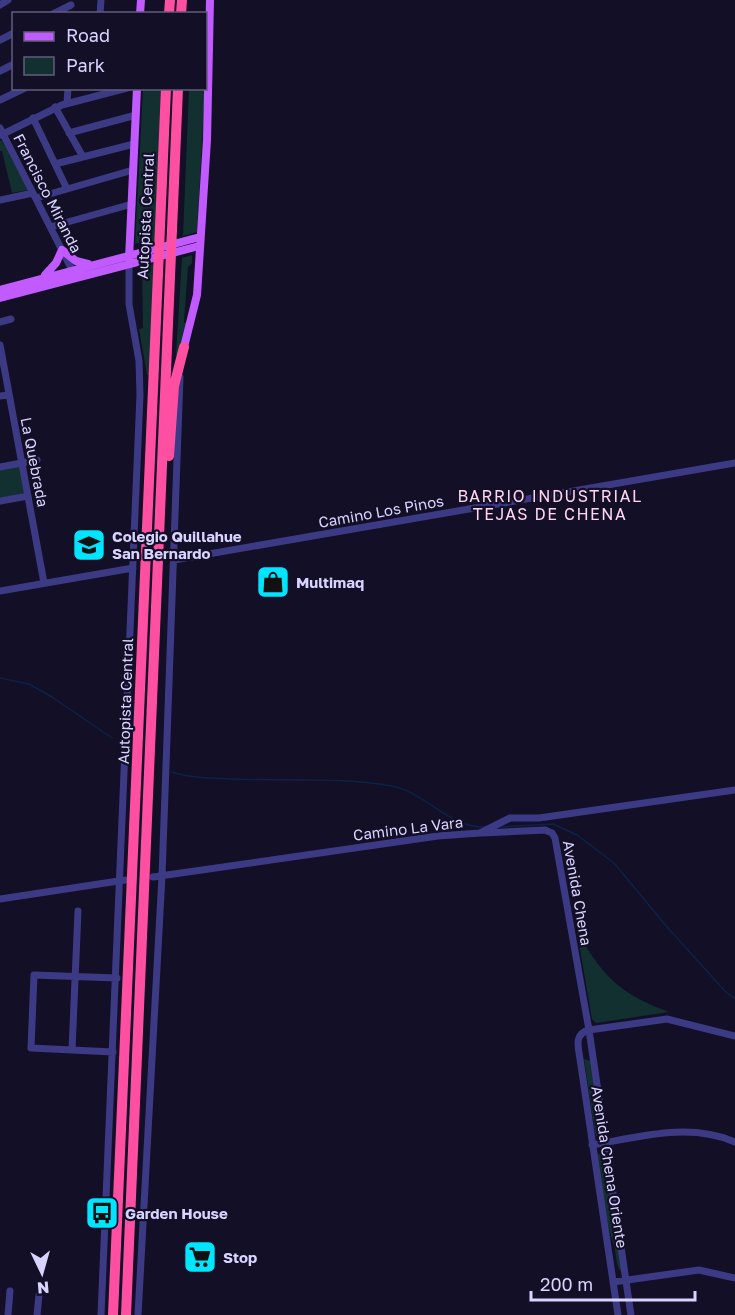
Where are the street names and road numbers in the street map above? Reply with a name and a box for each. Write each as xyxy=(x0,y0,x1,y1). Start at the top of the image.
street label: Francisco Miranda xyxy=(10,130,86,256)
street label: Autopista Central xyxy=(133,152,157,279)
street label: La Quebrada xyxy=(17,416,53,508)
street label: Camino Los Pinos xyxy=(317,491,445,531)
street label: Autopista Central xyxy=(114,637,136,764)
street label: Camino La Vara xyxy=(352,812,464,844)
street label: Avenida Chena xyxy=(560,839,596,947)
street label: Avenida Chena Oriente xyxy=(588,1085,632,1250)

